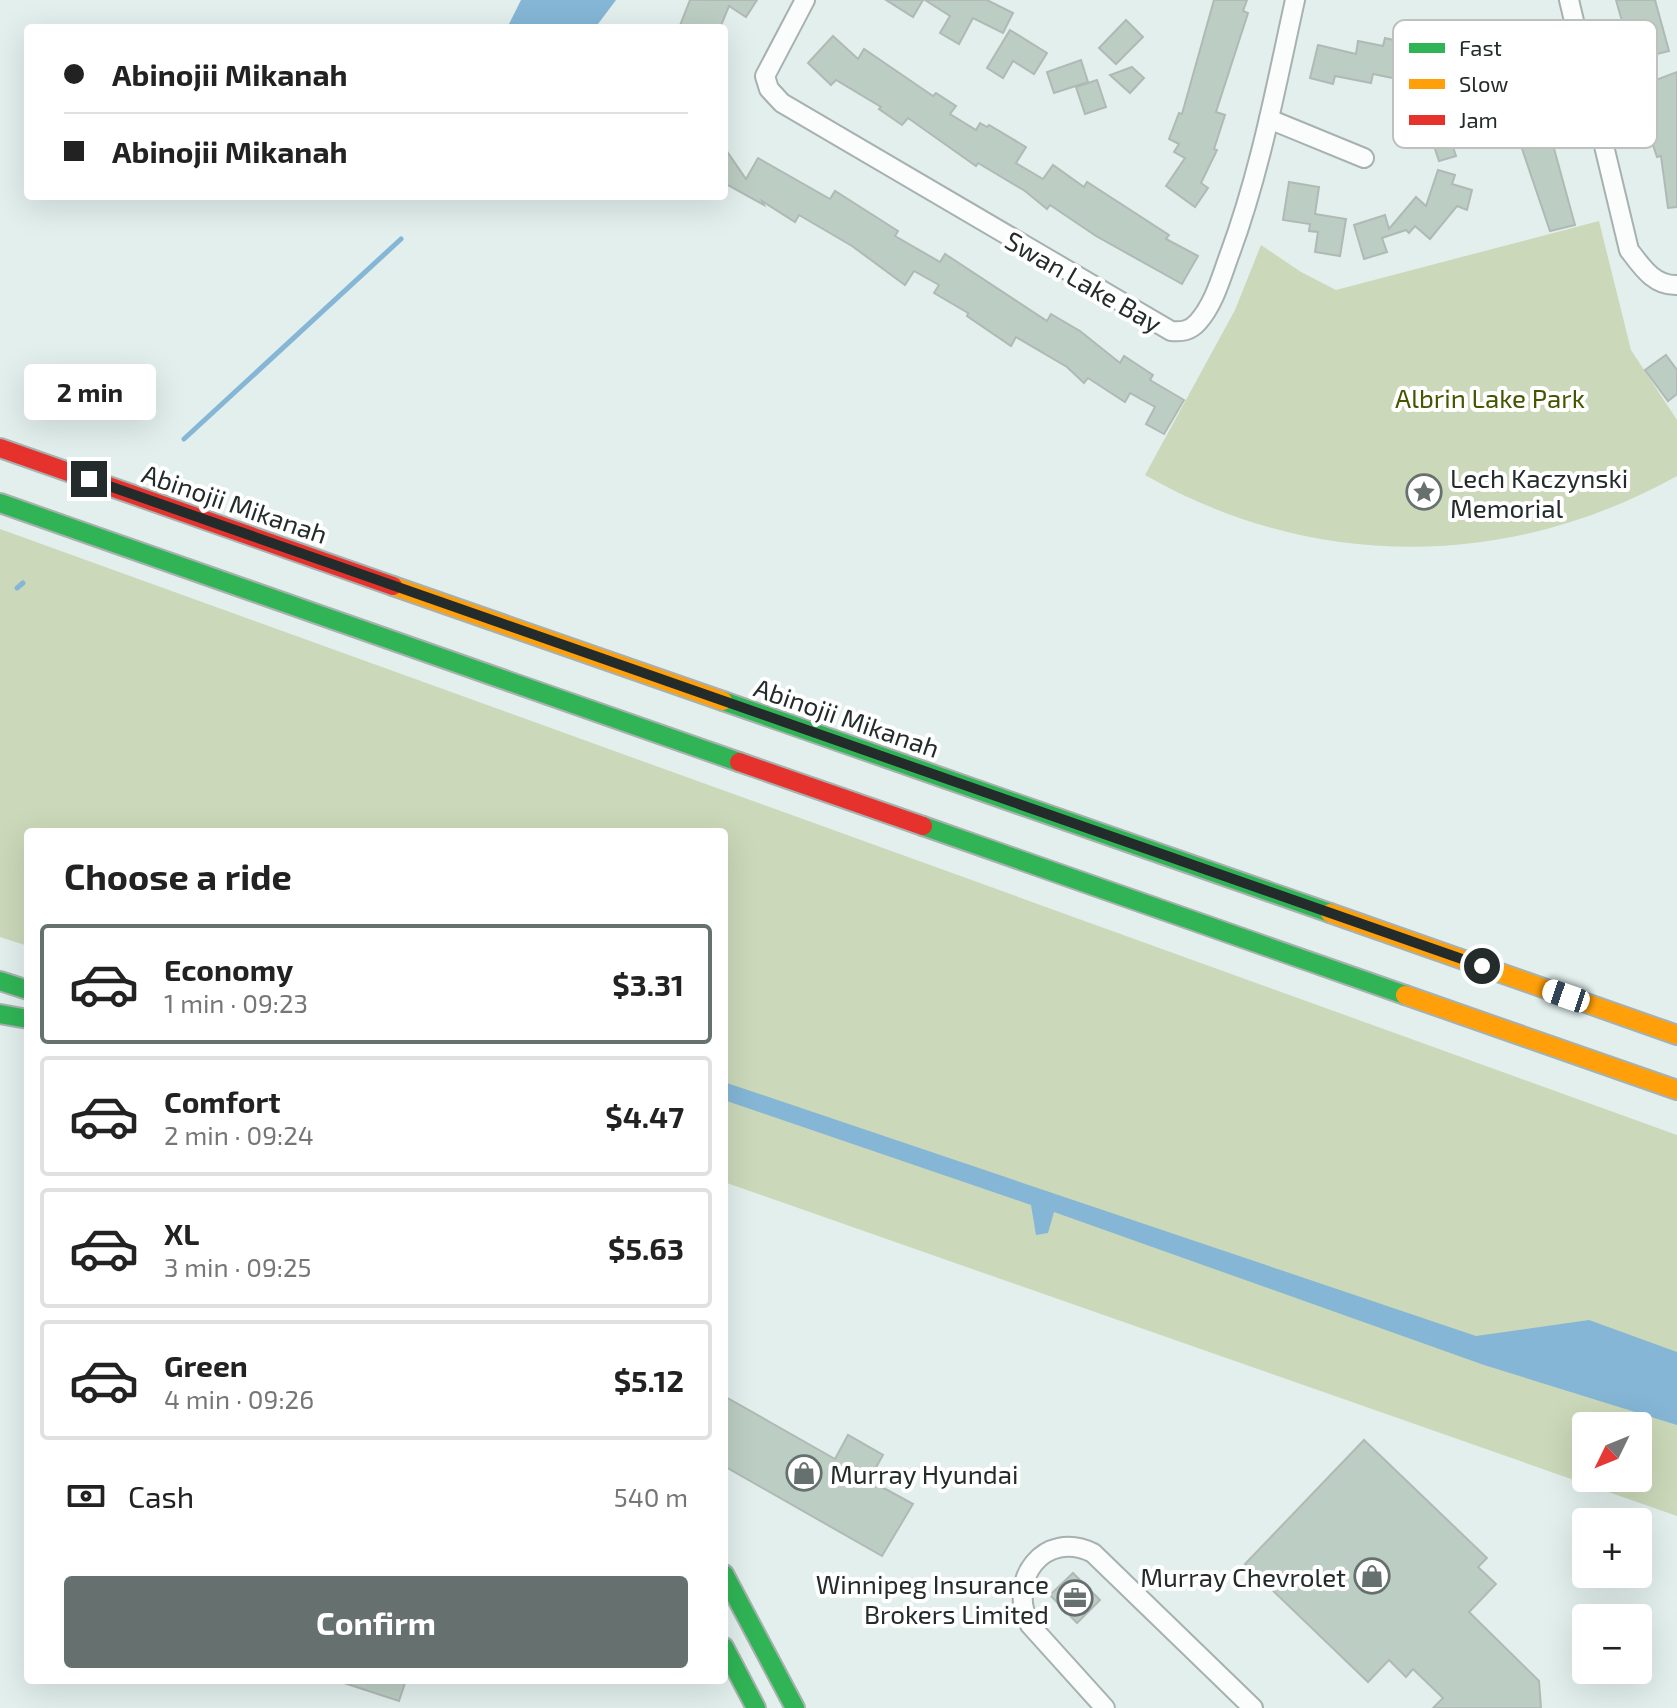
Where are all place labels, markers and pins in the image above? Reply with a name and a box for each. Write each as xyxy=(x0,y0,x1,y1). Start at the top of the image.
place label: Lech Kaczynski Memorial xyxy=(1450,462,1628,523)
place icon: Lech Kaczynski Memorial xyxy=(1405,473,1443,511)
shop icon: Murray Hyundai xyxy=(785,1454,823,1492)
place label: Murray Hyundai xyxy=(830,1458,1018,1489)
shop icon: Murray Chevrolet xyxy=(1353,1557,1391,1595)
place label: Murray Chevrolet xyxy=(1140,1561,1346,1592)
place label: Winnipeg Insurance Brokers Limited xyxy=(816,1568,1049,1629)
office icon: Winnipeg Insurance Brokers Limited xyxy=(1056,1579,1094,1617)

